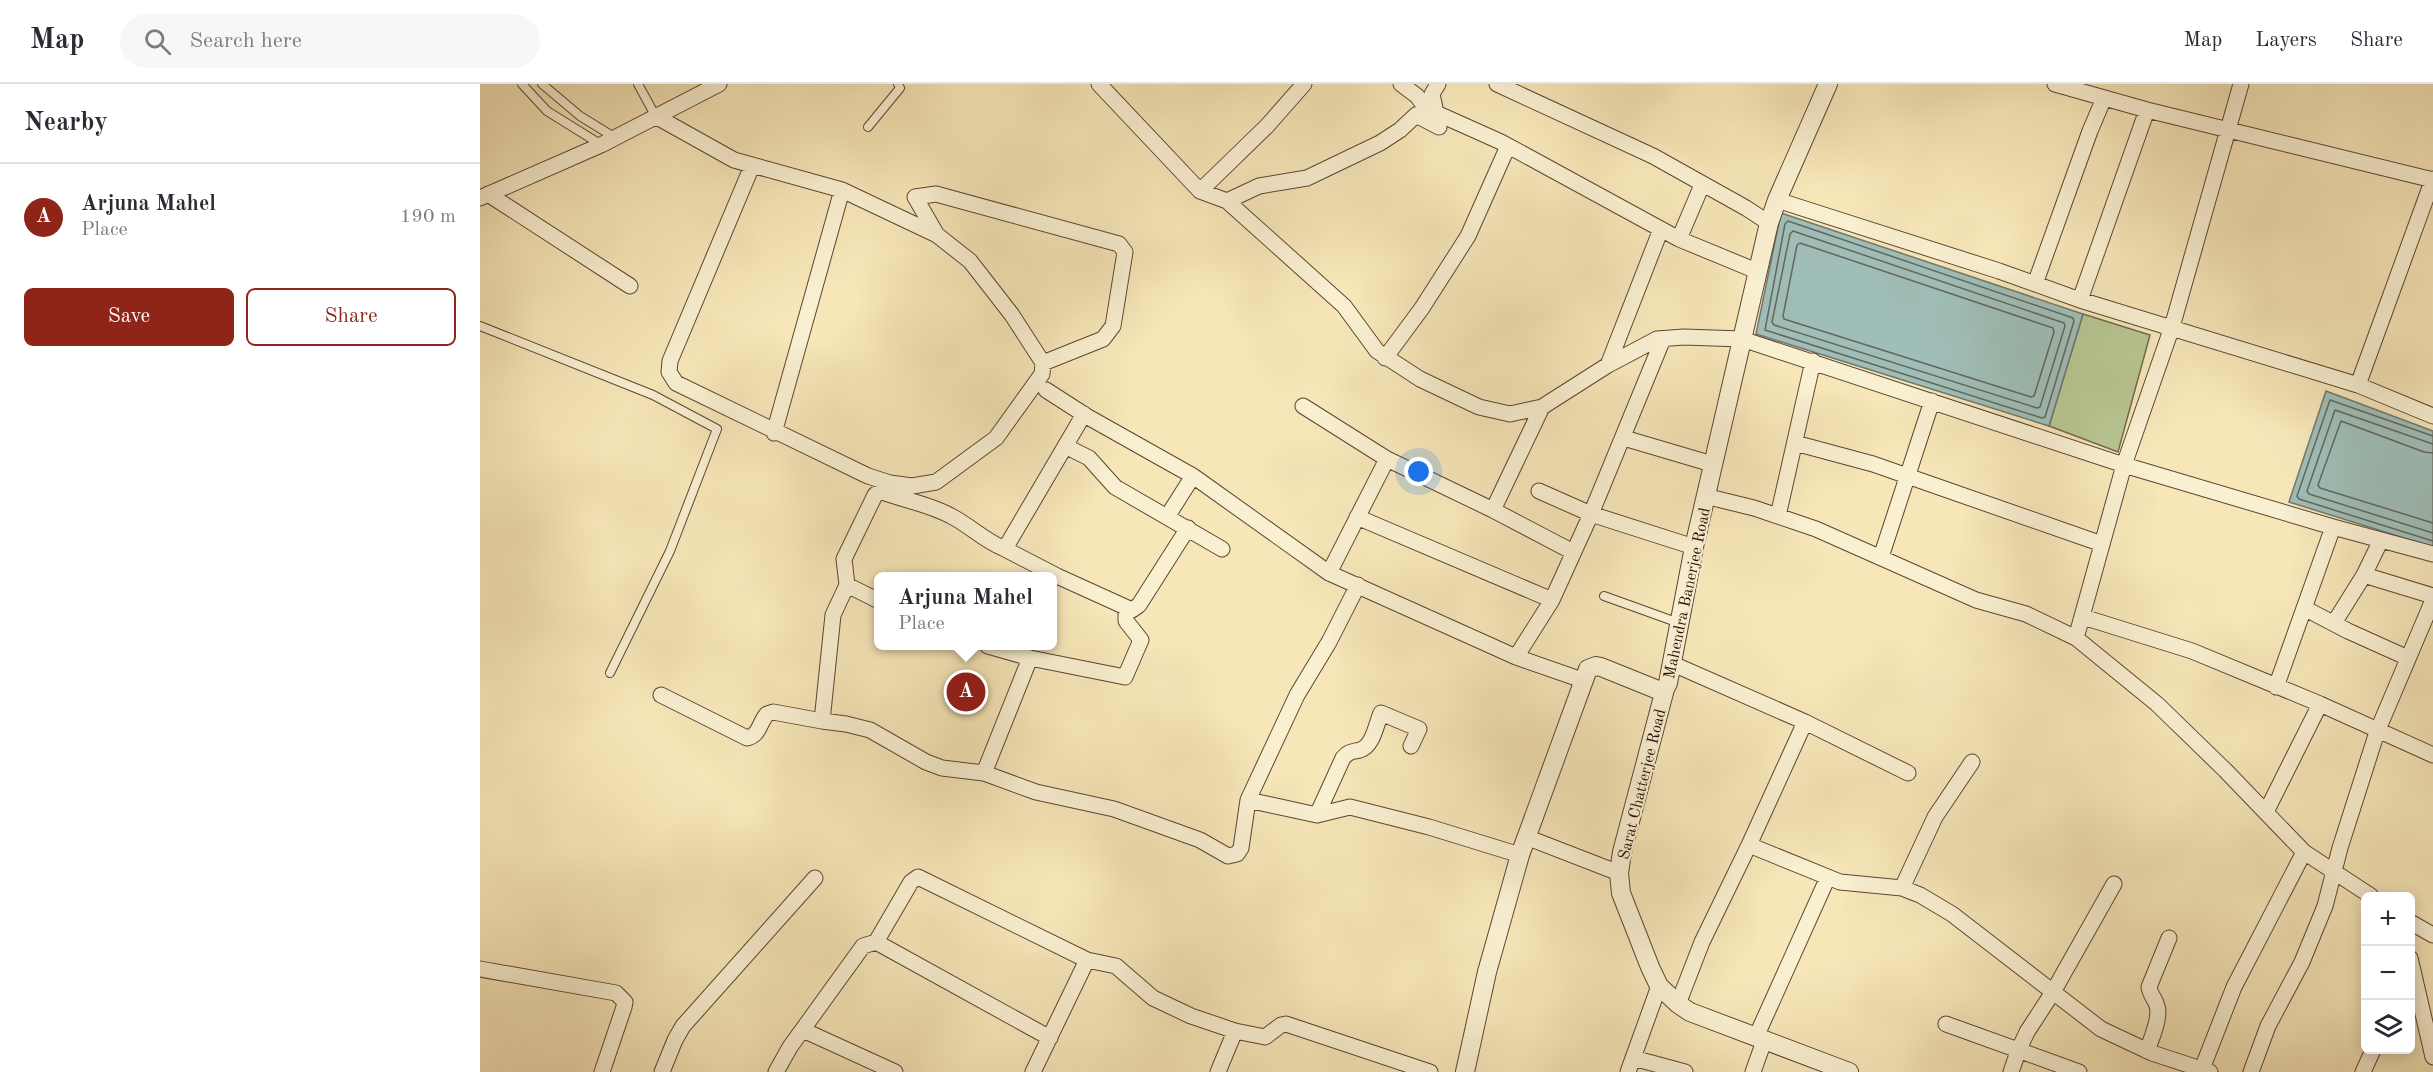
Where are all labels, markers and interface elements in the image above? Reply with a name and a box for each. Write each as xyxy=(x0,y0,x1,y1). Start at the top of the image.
search box xyxy=(120,14,540,68)
icon: search xyxy=(141,25,174,58)
text: Map xyxy=(30,27,84,55)
text: Search here xyxy=(189,30,302,52)
text: Map xyxy=(2183,30,2222,51)
text: Layers xyxy=(2255,30,2317,51)
text: Share xyxy=(2350,30,2403,51)
text: Nearby xyxy=(24,110,108,136)
text: Arjuna Mahel xyxy=(81,193,216,215)
text: A xyxy=(36,207,51,227)
text: 190 m xyxy=(400,207,456,227)
text: Place xyxy=(81,220,128,240)
button: Save xyxy=(24,288,234,346)
button: Share xyxy=(246,288,456,346)
your location xyxy=(1404,457,1433,486)
street label: Mahendra Banerjee Road xyxy=(1662,506,1714,681)
popup xyxy=(874,572,1057,650)
text: Arjuna Mahel xyxy=(898,587,1033,609)
text: Place xyxy=(898,614,945,634)
pin: A xyxy=(946,670,986,714)
street label: Sarat Chatterjee Road xyxy=(1616,707,1669,862)
map controls xyxy=(2361,892,2415,1054)
button: + xyxy=(2361,892,2415,946)
button: − xyxy=(2361,946,2415,1000)
button: layers xyxy=(2361,1000,2415,1054)

